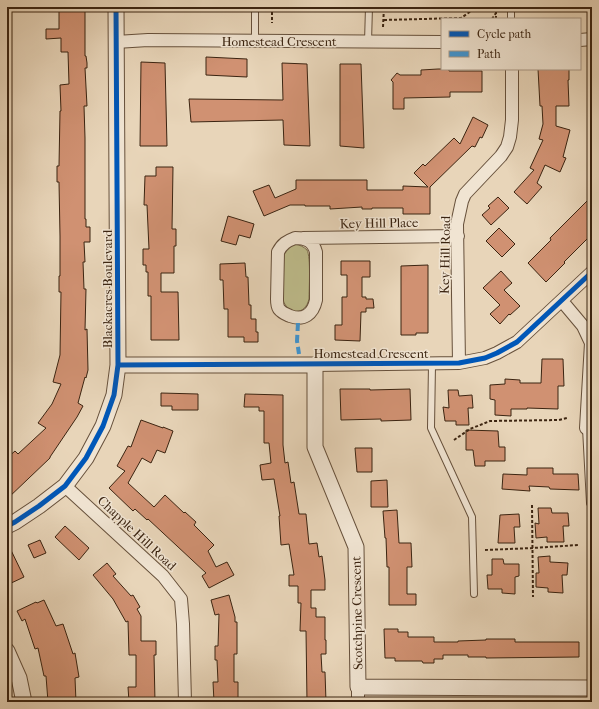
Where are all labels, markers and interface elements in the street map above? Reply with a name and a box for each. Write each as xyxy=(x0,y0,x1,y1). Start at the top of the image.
legend xyxy=(441,18,581,70)
text: Cycle path xyxy=(477,27,532,41)
street label: Homestead Crescent xyxy=(221,34,337,49)
text: Path xyxy=(477,47,501,61)
street label: Key Hill Place xyxy=(339,215,419,231)
street label: Key Hill Road xyxy=(437,215,453,294)
street label: Blackacres Boulevard xyxy=(100,229,115,348)
street label: Homestead Crescent xyxy=(313,346,429,361)
street label: Chapple Hill Road xyxy=(95,493,180,574)
street label: Scotchpine Crescent xyxy=(349,556,365,670)

